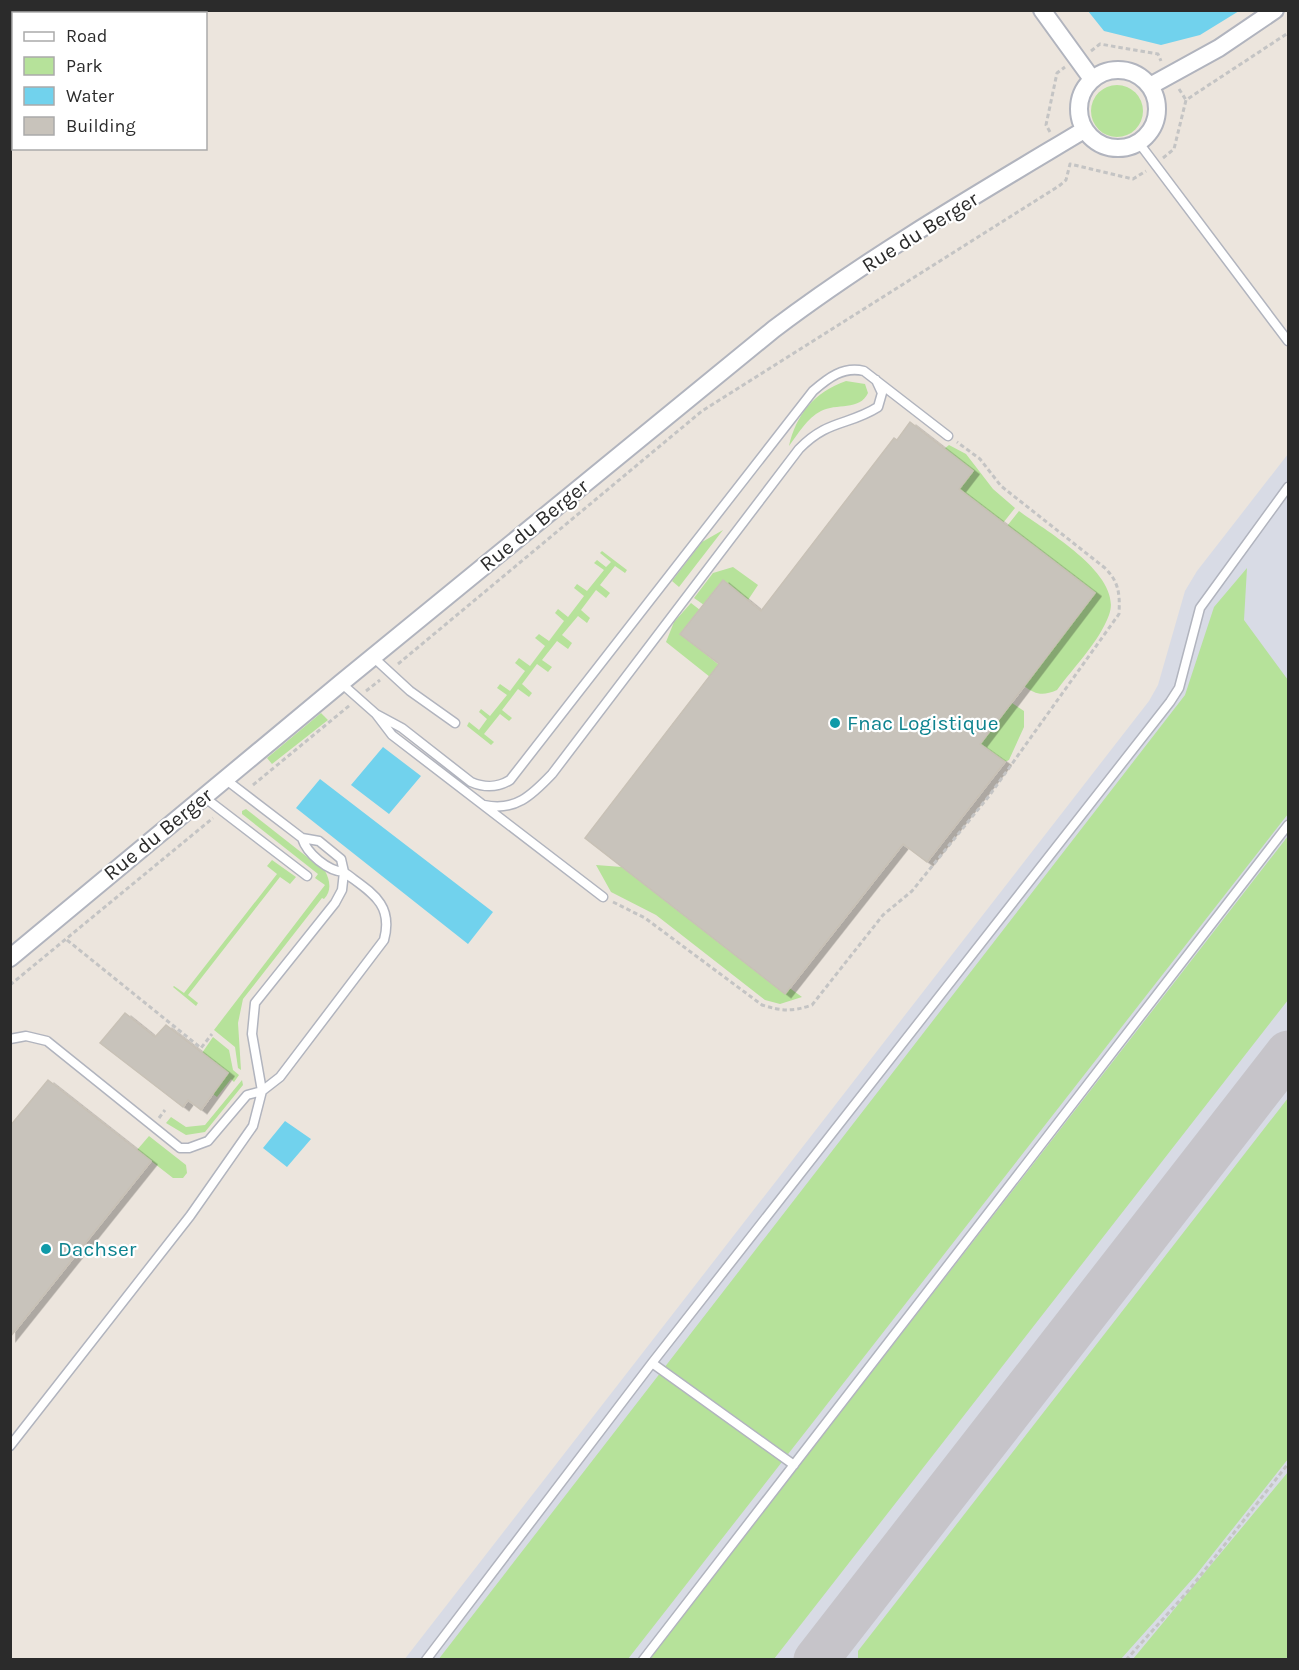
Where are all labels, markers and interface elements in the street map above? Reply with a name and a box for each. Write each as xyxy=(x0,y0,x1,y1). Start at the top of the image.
legend xyxy=(12,12,207,150)
text: Road xyxy=(66,25,107,47)
text: Park xyxy=(66,55,103,77)
text: Water xyxy=(66,85,114,107)
text: Building xyxy=(66,115,136,137)
street label: Rue du Berger xyxy=(857,186,983,277)
street label: Rue du Berger xyxy=(475,474,593,576)
place label: Fnac Logistique xyxy=(847,711,998,735)
marker: Fnac Logistique xyxy=(828,716,842,730)
street label: Rue du Berger xyxy=(99,783,217,885)
place label: Dachser xyxy=(58,1237,137,1261)
marker: Dachser xyxy=(39,1242,53,1256)

